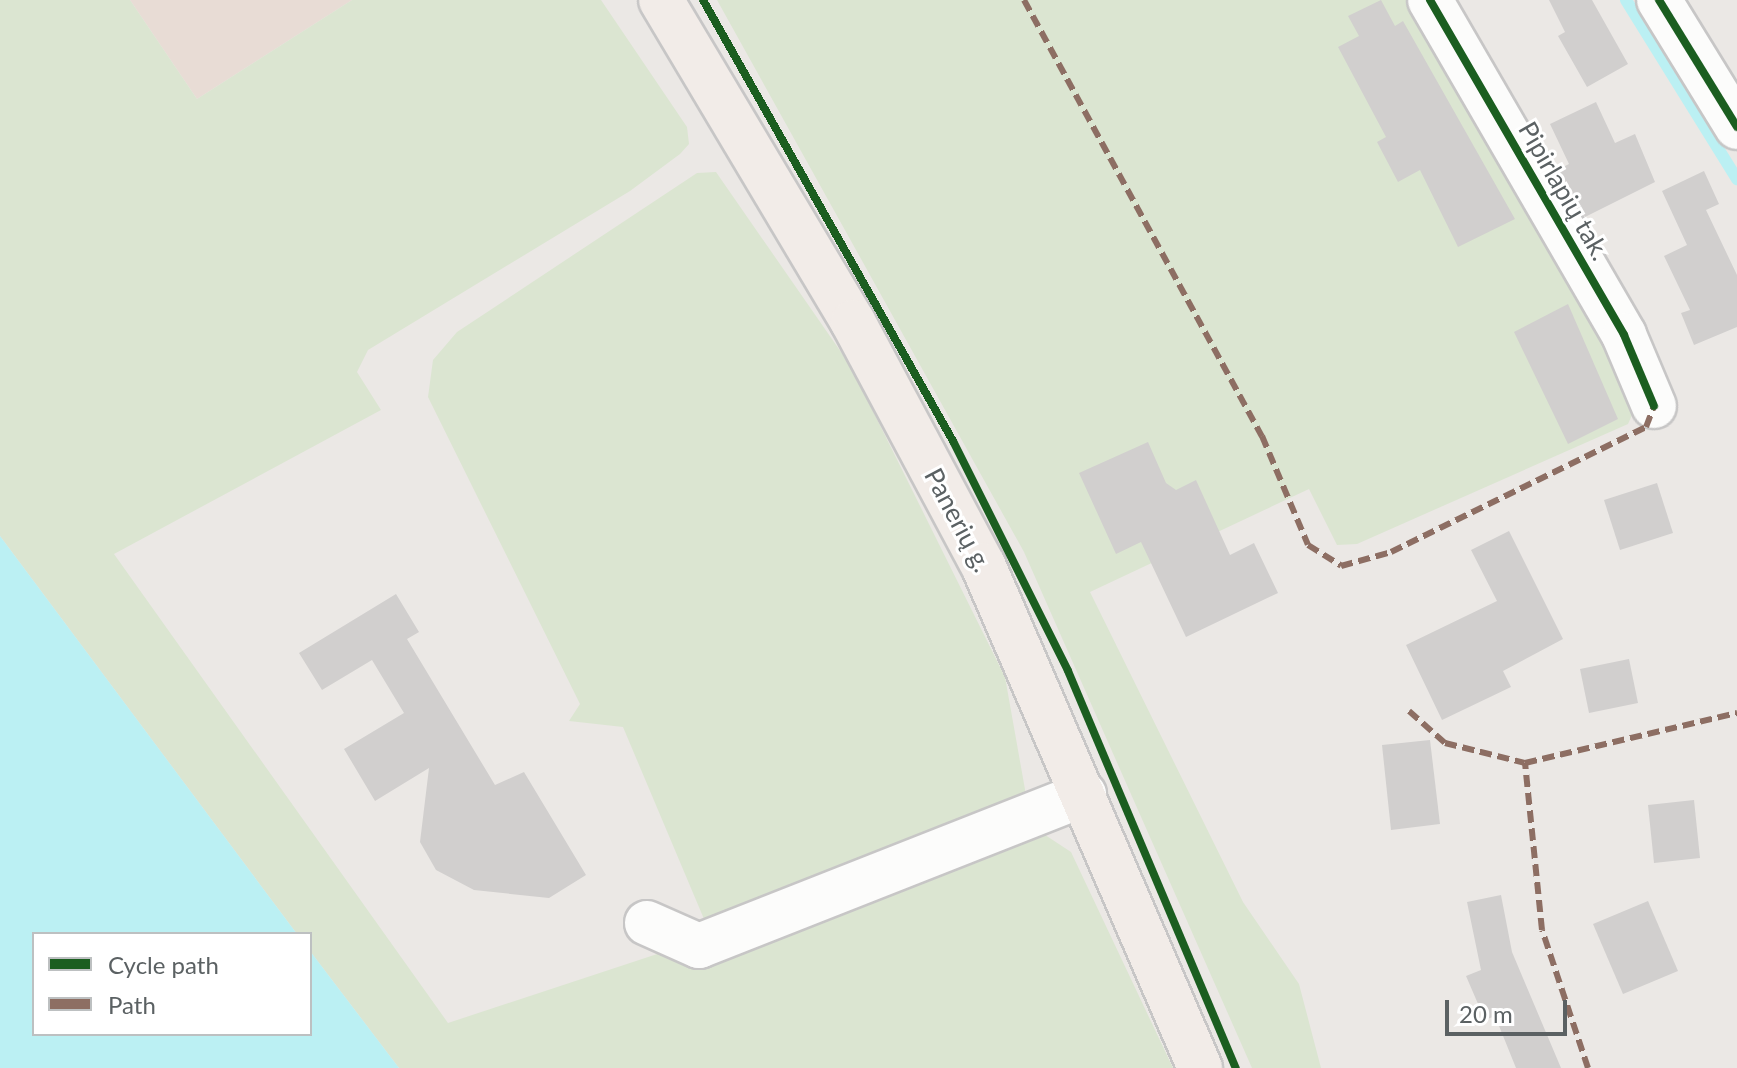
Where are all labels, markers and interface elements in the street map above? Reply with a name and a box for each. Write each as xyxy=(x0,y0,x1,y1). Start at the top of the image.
street label: Pipirlapių tak. xyxy=(1512,116,1616,266)
street label: Panerių g. xyxy=(918,463,998,577)
legend xyxy=(32,932,312,1036)
text: Cycle path xyxy=(108,950,219,979)
scale bar xyxy=(1449,984,1571,1034)
text: Path xyxy=(108,990,156,1019)
text: 20 m xyxy=(1459,999,1513,1028)

